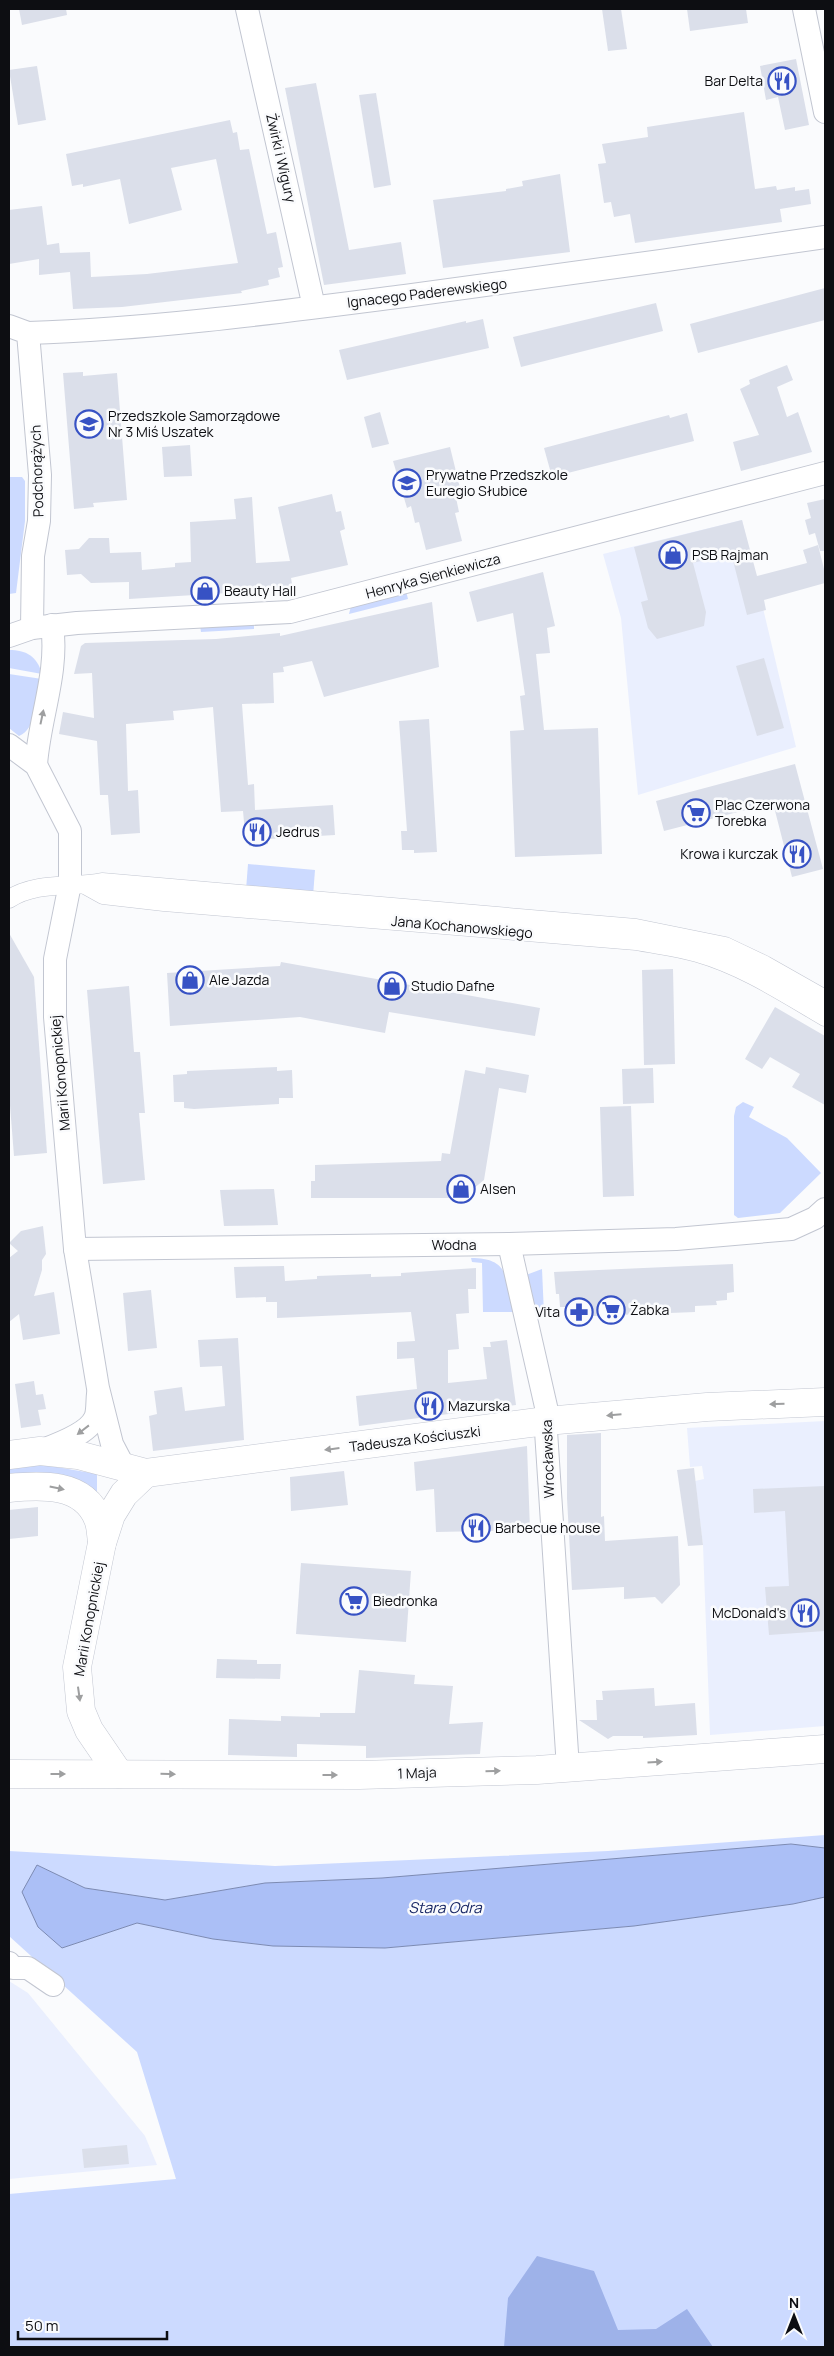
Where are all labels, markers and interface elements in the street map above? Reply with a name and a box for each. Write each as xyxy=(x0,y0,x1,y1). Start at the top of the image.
restaurant icon: Bar Delta xyxy=(767,66,797,96)
place label: Bar Delta xyxy=(705,71,763,90)
street label: Żwirki i Wigury xyxy=(262,111,301,205)
street label: Ignacego Paderewskiego xyxy=(346,273,508,312)
place label: Przedszkole Samorządowe Nr 3 Miś Uszatek xyxy=(108,406,280,441)
school or university icon: Przedszkole Samorządowe Nr 3 Miś Uszatek xyxy=(74,409,104,439)
street label: Podchorążych xyxy=(25,425,48,517)
place label: Prywatne Przedszkole Euregio Słubice xyxy=(426,465,568,500)
school or university icon: Prywatne Przedszkole Euregio Słubice xyxy=(392,468,422,498)
shop icon: PSB Rajman xyxy=(658,540,688,570)
place label: PSB Rajman xyxy=(692,545,769,564)
street label: Henryka Sienkiewicza xyxy=(363,548,502,603)
shop icon: Beauty Hall xyxy=(190,576,220,606)
place label: Beauty Hall xyxy=(224,581,296,600)
one-way arrow xyxy=(39,708,47,724)
place label: Plac Czerwona Torebka xyxy=(715,795,810,830)
supermarket icon: Plac Czerwona Torebka xyxy=(681,798,711,828)
restaurant icon: Jedrus xyxy=(242,817,272,847)
place label: Jedrus xyxy=(276,822,320,841)
restaurant icon: Krowa i kurczak xyxy=(782,839,812,869)
place label: Krowa i kurczak xyxy=(680,844,779,863)
street label: Jana Kochanowskiego xyxy=(390,911,534,942)
shop icon: Ale Jazda xyxy=(175,965,205,995)
place label: Ale Jazda xyxy=(209,970,269,989)
shop icon: Studio Dafne xyxy=(377,971,407,1001)
place label: Studio Dafne xyxy=(411,976,495,995)
street label: Marii Konopnickiej xyxy=(45,1014,74,1132)
shop icon: Alsen xyxy=(446,1174,476,1204)
place label: Alsen xyxy=(480,1179,516,1198)
street label: Wodna xyxy=(432,1235,476,1254)
supermarket icon: Żabka xyxy=(596,1295,626,1325)
pharmacy icon: Vita xyxy=(564,1297,594,1327)
place label: Żabka xyxy=(630,1300,669,1319)
place label: Vita xyxy=(535,1302,560,1321)
restaurant icon: Mazurska xyxy=(414,1391,444,1421)
place label: Mazurska xyxy=(448,1396,510,1415)
one-way arrow xyxy=(768,1400,784,1408)
one-way arrow xyxy=(606,1411,622,1419)
street label: Wrocławska xyxy=(537,1419,558,1499)
street label: Tadeusza Kościuszki xyxy=(348,1421,482,1456)
one-way arrow xyxy=(77,1424,90,1435)
one-way arrow xyxy=(323,1445,339,1453)
one-way arrow xyxy=(49,1484,64,1492)
restaurant icon: Barbecue house xyxy=(461,1513,491,1543)
place label: Barbecue house xyxy=(495,1518,600,1537)
street label: Marii Konopnickiej xyxy=(69,1560,108,1678)
supermarket icon: Biedronka xyxy=(339,1586,369,1616)
place label: Biedronka xyxy=(373,1591,438,1610)
restaurant icon: McDonald's xyxy=(790,1598,820,1628)
place label: McDonald's xyxy=(712,1603,786,1622)
one-way arrow xyxy=(75,1686,83,1702)
one-way arrow xyxy=(647,1757,663,1765)
street label: 1 Maja xyxy=(397,1762,437,1783)
one-way arrow xyxy=(485,1767,501,1775)
one-way arrow xyxy=(50,1770,66,1778)
one-way arrow xyxy=(160,1770,176,1778)
one-way arrow xyxy=(323,1771,339,1779)
water label: Stara Odra xyxy=(408,1897,482,1918)
north arrow xyxy=(769,2291,819,2341)
text: N xyxy=(789,2293,799,2312)
scale bar xyxy=(18,2308,166,2340)
text: 50 m xyxy=(25,2315,59,2336)

